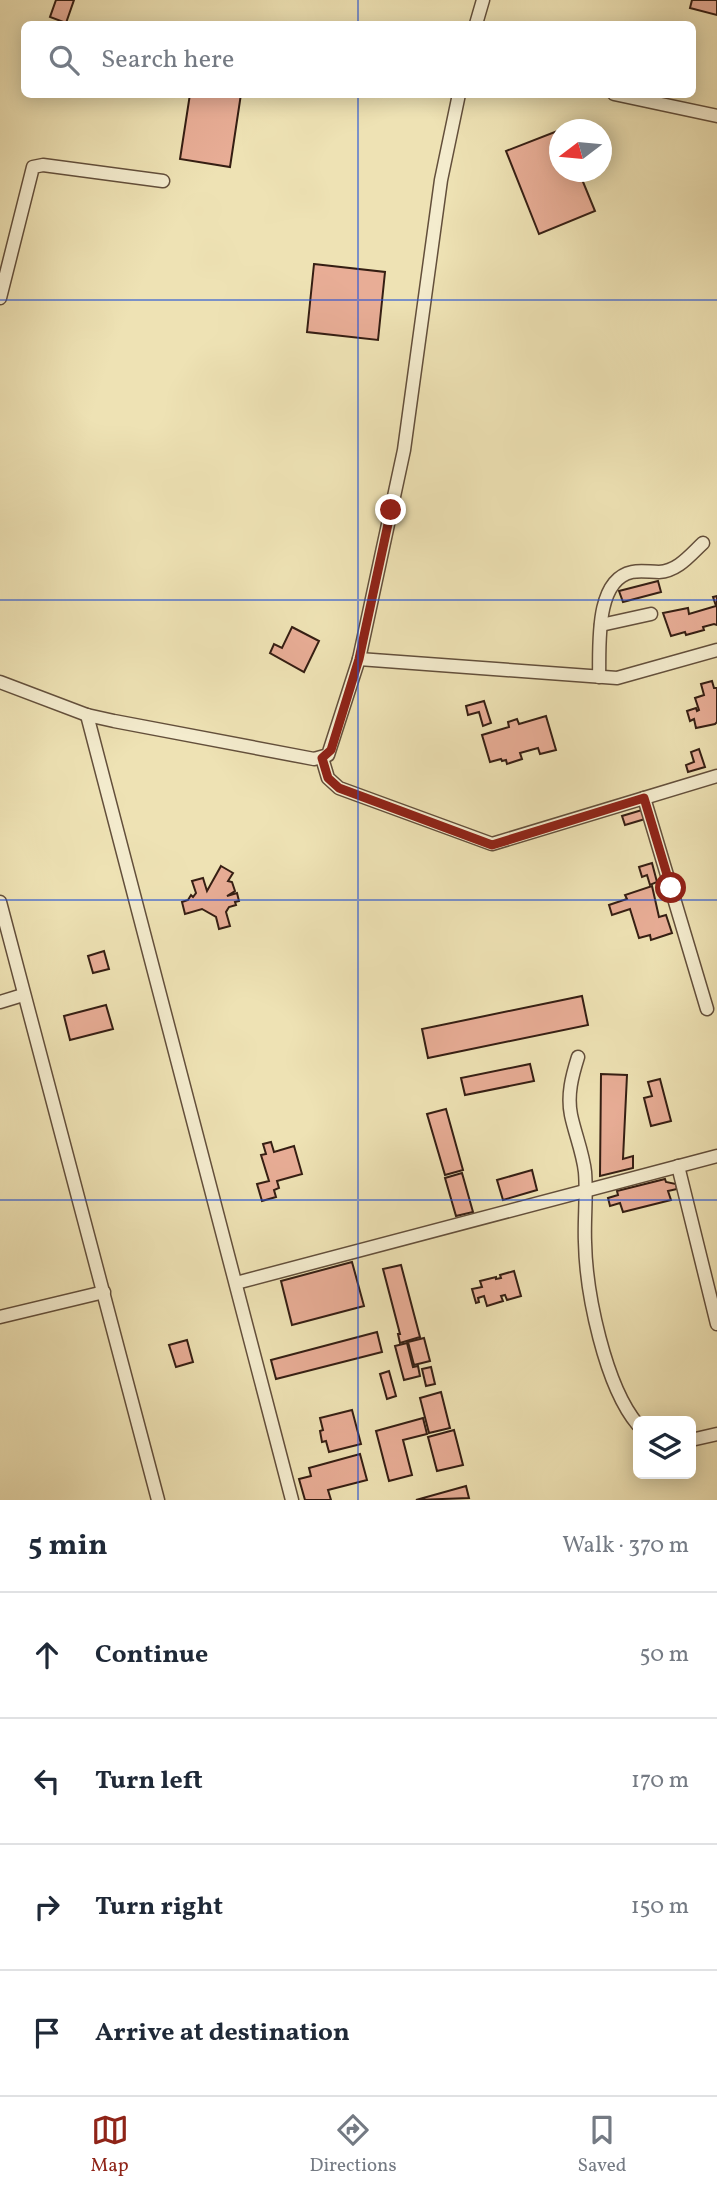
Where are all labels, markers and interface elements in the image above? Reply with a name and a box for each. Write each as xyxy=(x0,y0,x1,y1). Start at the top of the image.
search box xyxy=(21,21,696,98)
icon: search xyxy=(45,41,83,79)
text: Search here xyxy=(101,42,234,78)
north arrow xyxy=(549,119,612,182)
route end xyxy=(375,494,406,525)
route start xyxy=(655,872,686,903)
map controls xyxy=(633,1416,696,1479)
button: layers xyxy=(633,1416,696,1479)
text: 5 min xyxy=(28,1525,108,1567)
text: Walk · 370 m xyxy=(562,1530,689,1562)
icon: ahead xyxy=(28,1636,66,1674)
text: Continue xyxy=(95,1637,208,1673)
text: 50 m xyxy=(640,1639,689,1671)
icon: left xyxy=(28,1762,66,1800)
text: Turn left xyxy=(95,1763,203,1799)
text: 170 m xyxy=(631,1765,689,1797)
icon: right xyxy=(28,1888,66,1926)
text: Turn right xyxy=(95,1889,223,1925)
text: 150 m xyxy=(631,1891,689,1923)
icon: arrive xyxy=(28,2014,66,2052)
text: Arrive at destination xyxy=(95,2015,350,2051)
tab: Map xyxy=(90,2111,129,2179)
tab: Directions xyxy=(310,2111,397,2179)
tab: Saved xyxy=(578,2111,626,2179)

